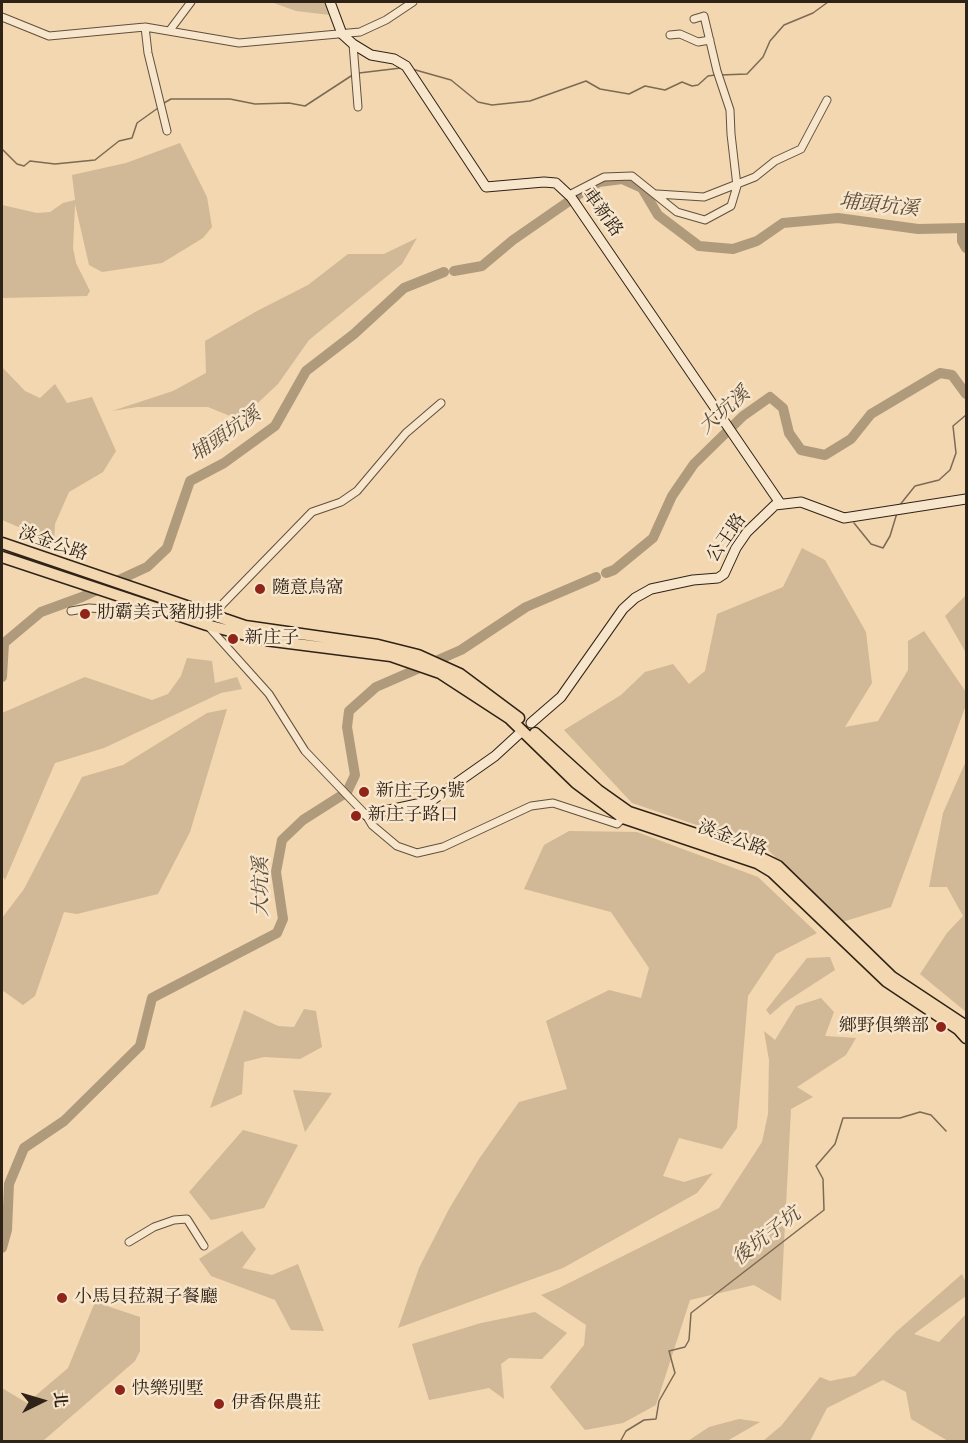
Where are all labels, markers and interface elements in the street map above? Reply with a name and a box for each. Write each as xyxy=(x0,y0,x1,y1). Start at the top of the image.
street label: 車新路 xyxy=(577,185,627,241)
water label: 埔頭坑溪 xyxy=(838,190,920,222)
water label: 大坑溪 xyxy=(694,382,756,440)
water label: 埔頭坑溪 xyxy=(186,403,266,467)
street label: 公王路 xyxy=(703,510,751,566)
street label: 淡金公路 xyxy=(15,522,91,566)
place label: 隨意鳥窩 xyxy=(272,578,344,600)
marker: 隨意鳥窩 xyxy=(253,582,267,596)
place label: 肋霸美式豬肋排 xyxy=(97,603,223,625)
marker: 肋霸美式豬肋排 xyxy=(78,607,92,621)
place label: 新庄子 xyxy=(245,628,299,650)
marker: 新庄子 xyxy=(226,632,240,646)
place label: 新庄子95號 xyxy=(376,781,465,803)
marker: 新庄子95號 xyxy=(357,785,371,799)
place label: 新庄子路口 xyxy=(368,805,458,827)
marker: 新庄子路口 xyxy=(349,809,363,823)
street label: 淡金公路 xyxy=(694,817,770,861)
water label: 大坑溪 xyxy=(250,857,274,917)
place label: 鄉野俱樂部 xyxy=(839,1016,929,1038)
marker: 鄉野俱樂部 xyxy=(934,1020,948,1034)
water label: 後坑子坑 xyxy=(728,1203,806,1271)
place label: 小馬貝菈親子餐廳 xyxy=(74,1287,218,1309)
marker: 小馬貝菈親子餐廳 xyxy=(55,1291,69,1305)
north arrow xyxy=(12,1371,72,1431)
place label: 快樂別墅 xyxy=(132,1379,204,1401)
marker: 快樂別墅 xyxy=(113,1383,127,1397)
text: 北 xyxy=(50,1391,71,1408)
place label: 伊香保農莊 xyxy=(231,1393,321,1415)
marker: 伊香保農莊 xyxy=(212,1397,226,1411)

